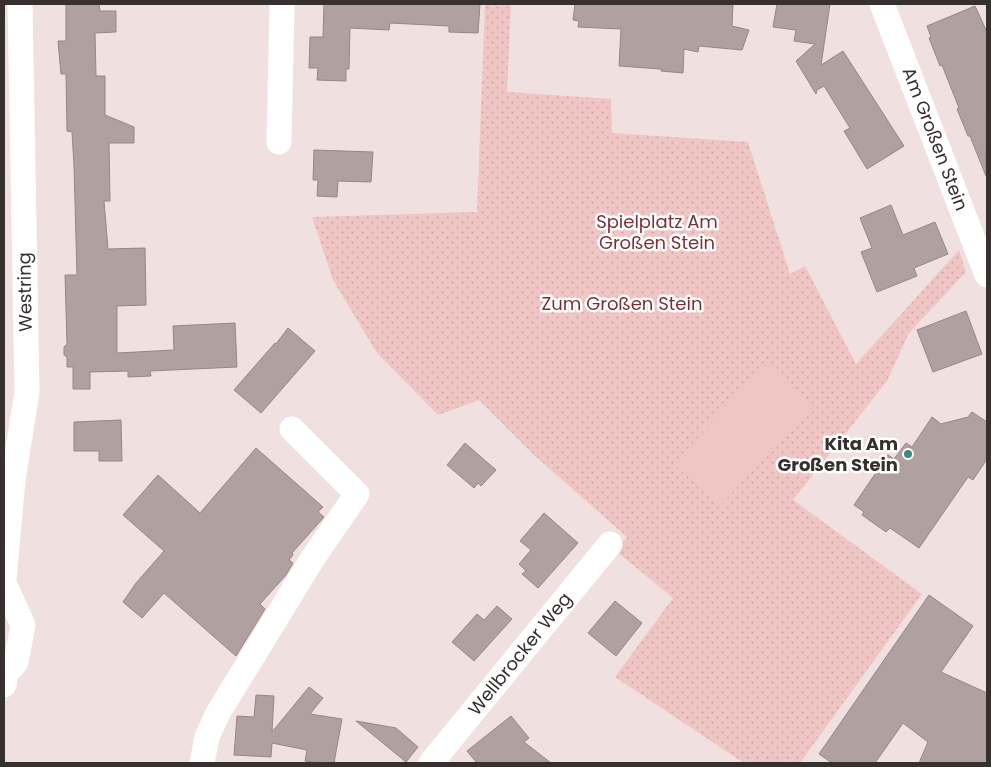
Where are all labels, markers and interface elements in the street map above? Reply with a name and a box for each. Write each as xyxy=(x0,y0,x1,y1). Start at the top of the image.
street label: Am Großen Stein xyxy=(897,64,974,214)
park label: Spielplatz Am Großen Stein xyxy=(596,209,718,255)
street label: Westring xyxy=(11,252,38,332)
park label: Zum Großen Stein xyxy=(542,291,702,316)
place label: Kita Am Großen Stein xyxy=(777,431,898,477)
marker: Kita Am Großen Stein xyxy=(902,448,914,460)
street label: Wellbrocker Weg xyxy=(462,587,577,721)

